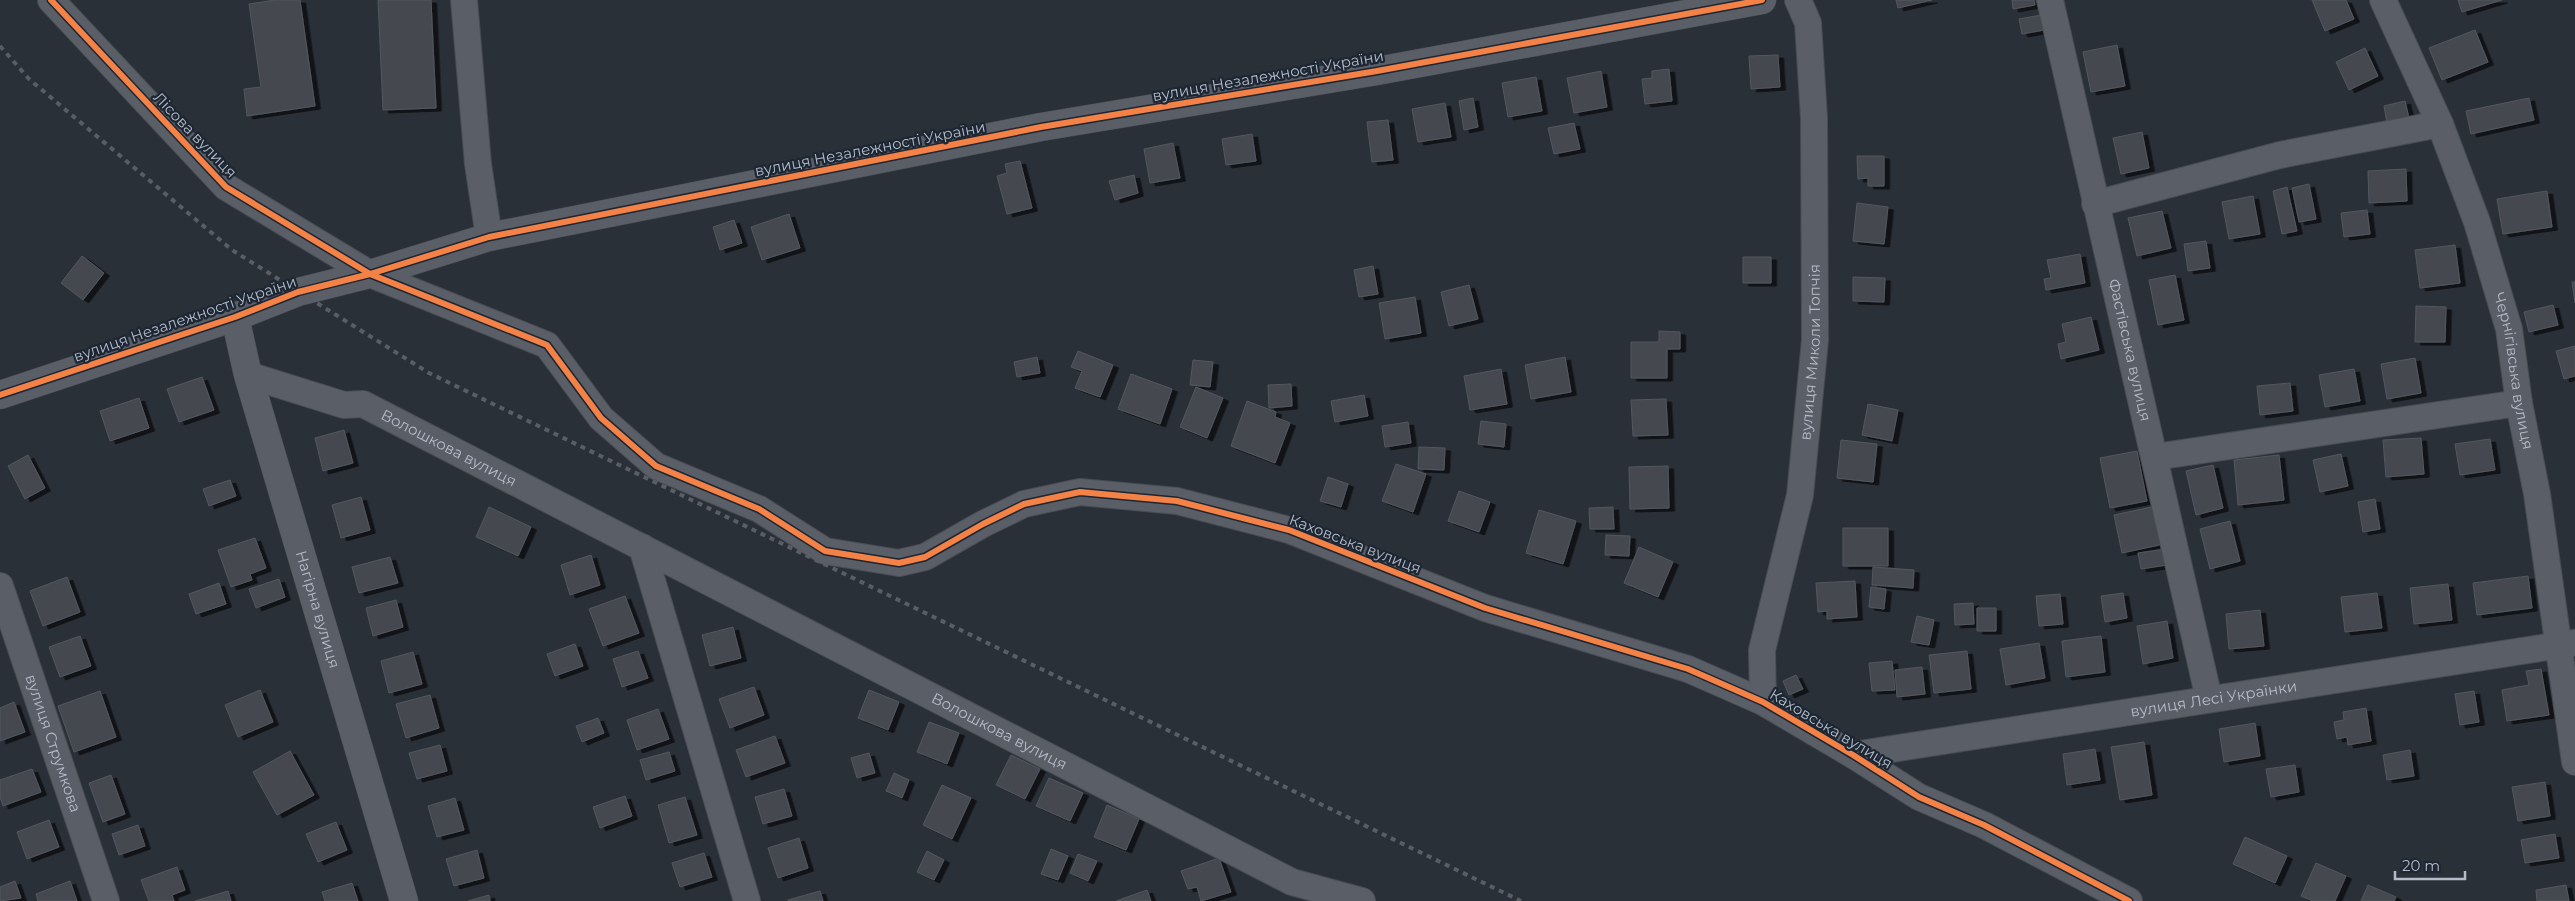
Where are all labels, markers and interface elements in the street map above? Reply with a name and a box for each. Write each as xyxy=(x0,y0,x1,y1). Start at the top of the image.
street label: вулиця Незалежності України xyxy=(1151,46,1385,105)
street label: Лісова вулиця xyxy=(150,88,241,181)
street label: вулиця Незалежності України xyxy=(753,117,987,180)
street label: вулиця Миколи Топчія xyxy=(1795,264,1824,441)
street label: вулиця Незалежності України xyxy=(71,271,299,366)
street label: Фастівська вулиця xyxy=(2105,277,2156,423)
street label: Чернігівська вулиця xyxy=(2490,290,2538,451)
street label: Волошкова вулиця xyxy=(378,405,520,490)
street label: Каховська вулиця xyxy=(1287,510,1424,577)
street label: Нагірна вулиця xyxy=(292,548,344,670)
street label: вулиця Струмкова xyxy=(21,672,85,814)
street label: вулиця Лесі Українки xyxy=(2129,676,2298,721)
street label: Каховська вулиця xyxy=(1766,684,1896,773)
street label: Волошкова вулиця xyxy=(928,688,1070,774)
scale bar xyxy=(2395,848,2465,880)
text: 20 m xyxy=(2402,856,2440,875)

